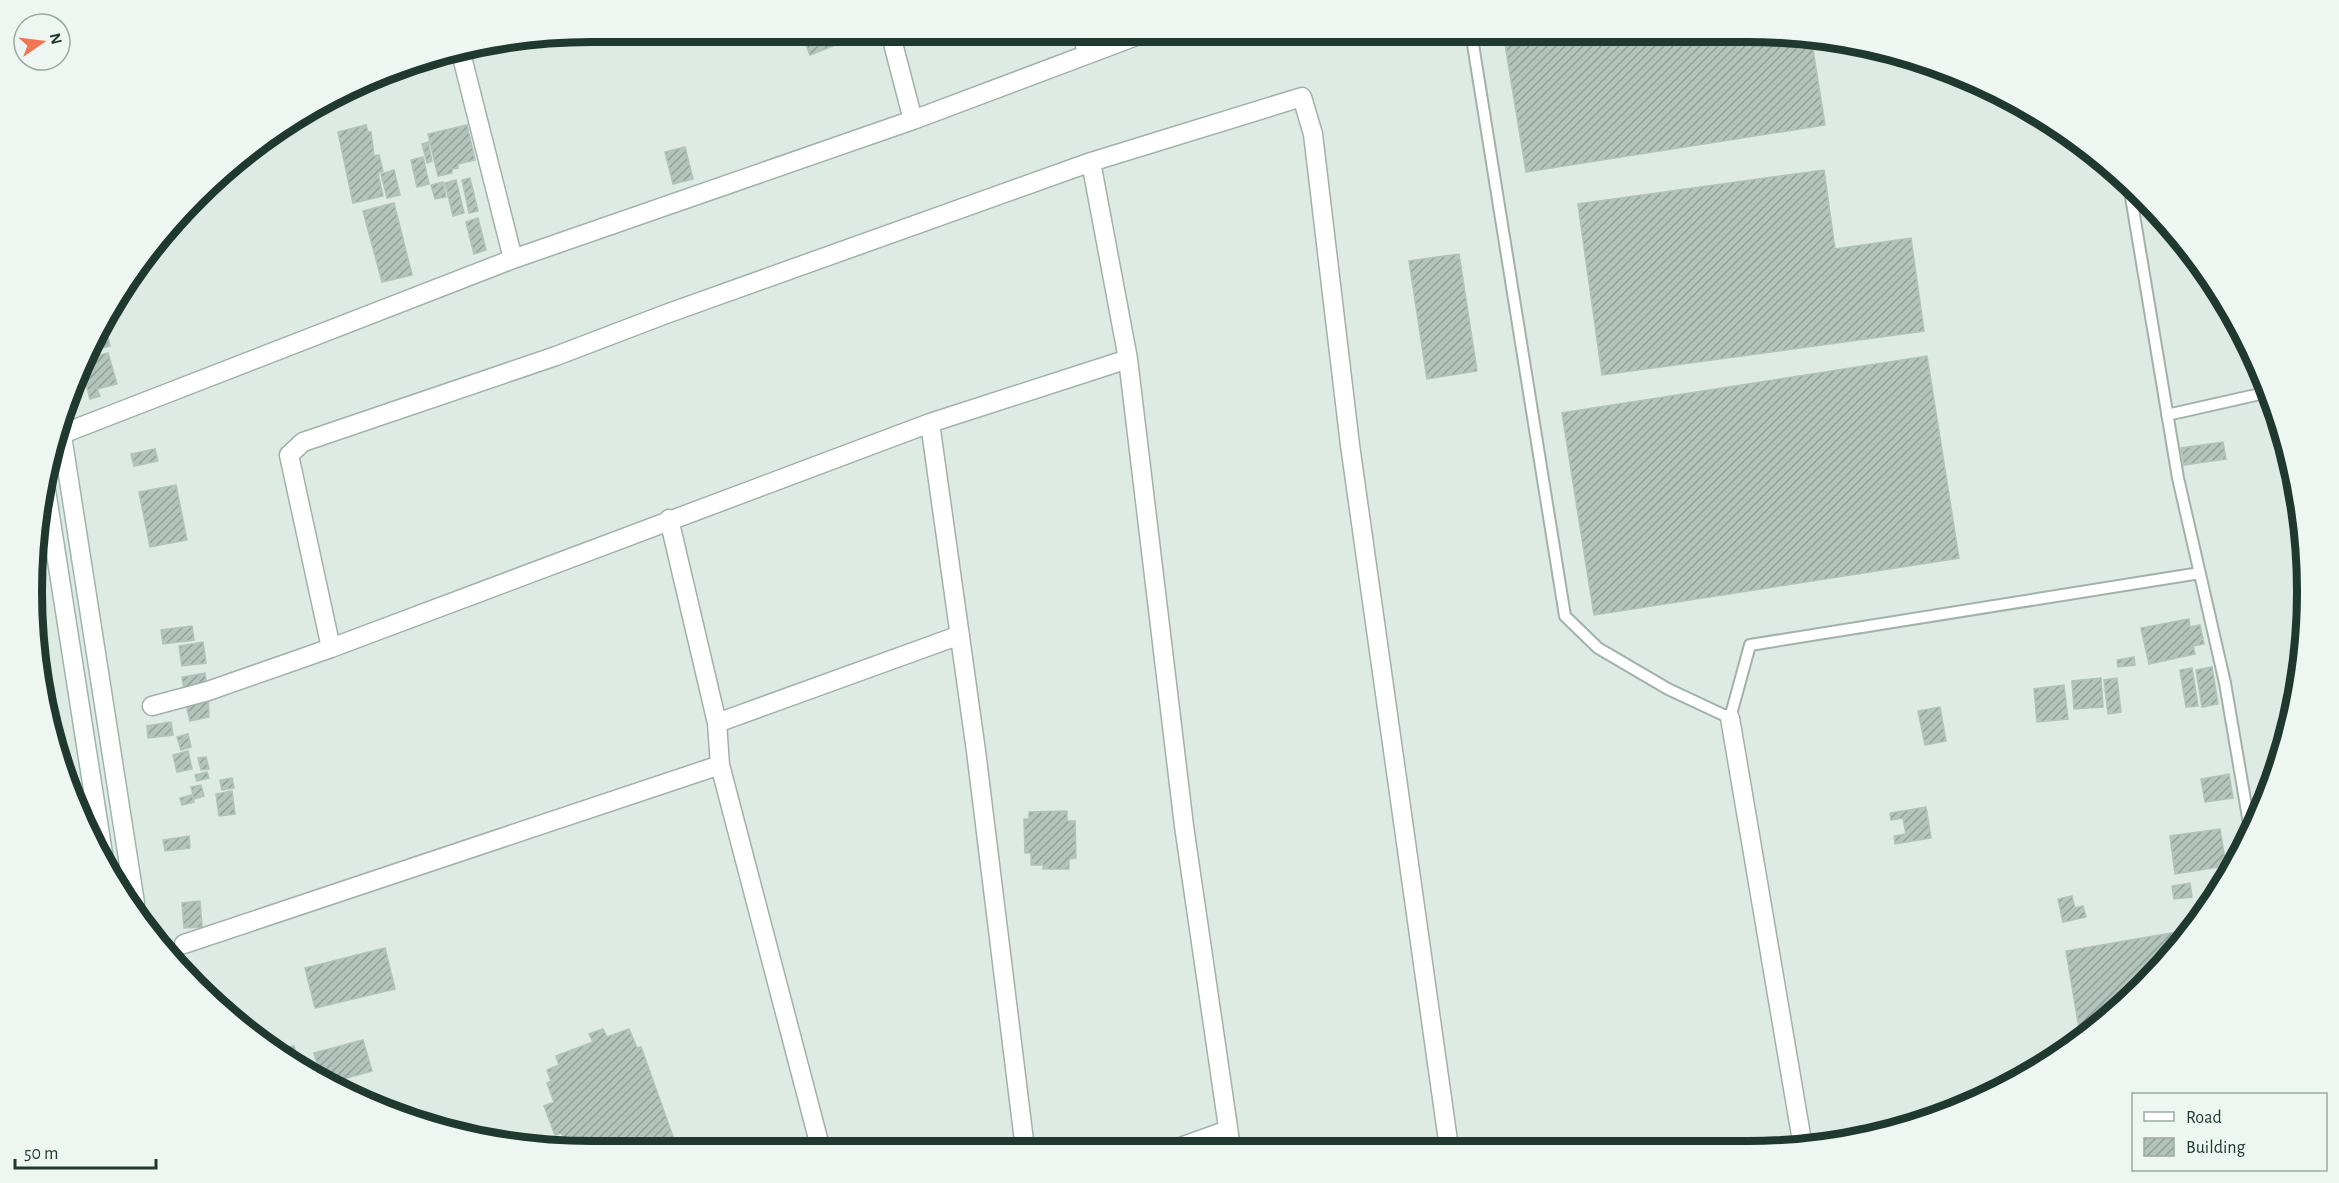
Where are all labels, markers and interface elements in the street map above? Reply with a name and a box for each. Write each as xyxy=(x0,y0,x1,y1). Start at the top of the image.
north arrow xyxy=(12,12,72,72)
text: N xyxy=(46,31,65,46)
legend xyxy=(2132,1093,2327,1171)
text: Road xyxy=(2186,1109,2222,1127)
scale bar xyxy=(15,1132,156,1170)
text: Building xyxy=(2186,1139,2246,1157)
text: 50 m xyxy=(24,1145,58,1163)

